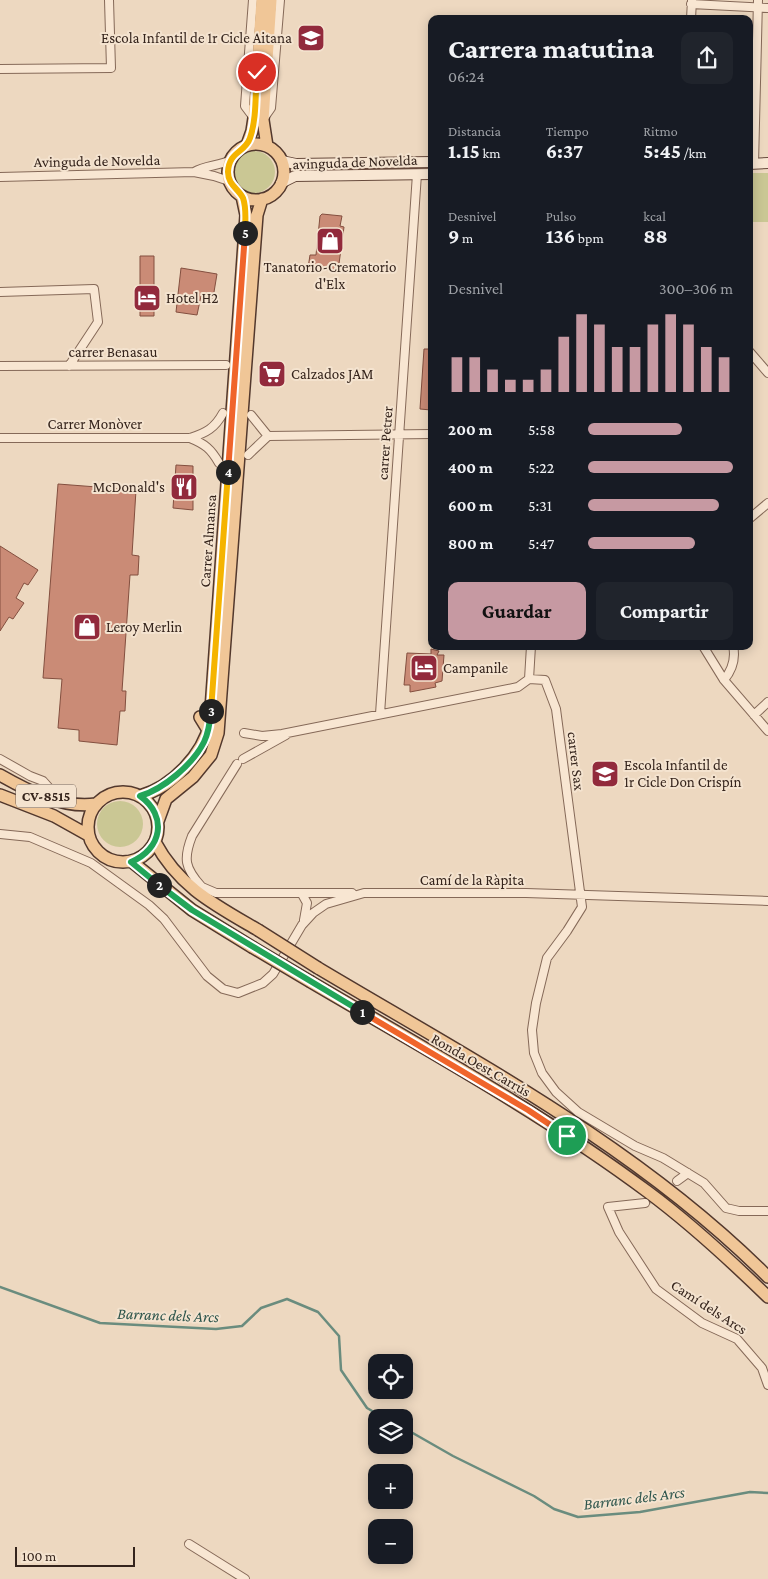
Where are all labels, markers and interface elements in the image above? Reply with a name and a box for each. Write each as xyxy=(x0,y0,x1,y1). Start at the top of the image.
school or university icon: Escola Infantil de 1r Cicle Aitana xyxy=(296,23,326,53)
place label: Escola Infantil de 1r Cicle Aitana xyxy=(101,30,292,46)
button: share xyxy=(681,32,733,84)
text: Carrera matutina xyxy=(448,33,654,64)
pin xyxy=(236,51,278,93)
icon: check xyxy=(243,58,271,86)
text: 06:24 xyxy=(448,68,485,85)
text: Distancia xyxy=(448,123,501,139)
text: Tiempo xyxy=(546,123,589,139)
text: Ritmo xyxy=(643,123,678,139)
text: 1.15 xyxy=(448,139,480,163)
text: 6:37 xyxy=(546,139,583,163)
text: 5:45 xyxy=(643,139,681,163)
text: km xyxy=(480,145,500,161)
text: /km xyxy=(681,145,707,161)
street label: Avinguda de Novelda xyxy=(34,152,161,171)
street label: avinguda de Novelda xyxy=(292,152,418,173)
text: Desnivel xyxy=(448,208,496,224)
text: Pulso xyxy=(546,208,576,224)
text: kcal xyxy=(643,208,666,224)
pin: 5 xyxy=(232,220,258,246)
text: 9 xyxy=(448,224,459,248)
text: 136 xyxy=(546,224,575,248)
text: 88 xyxy=(643,224,668,248)
text: 5 xyxy=(242,225,249,241)
shop icon: Tanatorio-Crematorio d'Elx xyxy=(315,226,345,256)
text: m xyxy=(459,230,473,246)
text: bpm xyxy=(575,230,604,246)
place label: Tanatorio-Crematorio d'Elx xyxy=(264,259,396,292)
text: Desnivel xyxy=(448,280,503,297)
text: 300–306 m xyxy=(659,280,733,297)
hotel icon: Hotel H2 xyxy=(132,283,162,313)
place label: Hotel H2 xyxy=(166,290,219,306)
street label: carrer Benasau xyxy=(69,344,157,360)
supermarket icon: Calzados JAM xyxy=(257,359,287,389)
place label: Calzados JAM xyxy=(291,366,373,383)
street label: carrer Petrer xyxy=(374,405,396,480)
street label: Carrer Monòver xyxy=(48,416,143,432)
text: 200 m xyxy=(448,421,492,438)
text: 5:58 xyxy=(528,421,555,438)
text: 400 m xyxy=(448,459,493,476)
text: 5:22 xyxy=(528,459,554,476)
pin: 4 xyxy=(216,460,240,484)
text: 4 xyxy=(225,464,232,480)
restaurant icon: McDonald's xyxy=(169,472,199,502)
place label: McDonald's xyxy=(93,479,165,495)
street label: Carrer Almansa xyxy=(197,494,219,588)
text: 600 m xyxy=(448,497,493,514)
text: 5:31 xyxy=(528,497,552,514)
text: 800 m xyxy=(448,535,493,552)
text: 5:47 xyxy=(528,535,554,552)
button: Guardar xyxy=(448,582,586,640)
button: Compartir xyxy=(596,582,733,640)
shop icon: Leroy Merlin xyxy=(72,612,102,642)
place label: Leroy Merlin xyxy=(106,619,182,636)
hotel icon: Campanile xyxy=(409,653,439,683)
place label: Campanile xyxy=(443,660,509,677)
pin: 3 xyxy=(198,698,224,724)
text: 3 xyxy=(208,703,215,719)
street label: carrer Sax xyxy=(564,731,588,791)
place label: Escola Infantil de 1r Cicle Don Crispín xyxy=(624,757,742,791)
school or university icon: Escola Infantil de 1r Cicle Don Crispín xyxy=(590,759,620,789)
road number: CV-8515 xyxy=(16,784,76,808)
pin: 2 xyxy=(146,872,172,898)
street label: Camí de la Ràpita xyxy=(420,872,524,889)
text: 2 xyxy=(156,877,163,893)
pin: 1 xyxy=(350,1000,374,1024)
text: 1 xyxy=(360,1004,365,1020)
street label: Ronda Oest Carrús xyxy=(429,1030,534,1100)
pin xyxy=(546,1115,588,1157)
icon: arrive xyxy=(553,1122,581,1150)
street label: Camí dels Arcs xyxy=(668,1277,750,1338)
water label: Barranc dels Arcs xyxy=(117,1305,219,1325)
map controls xyxy=(368,1354,413,1564)
button: locate xyxy=(368,1354,413,1399)
button: layers xyxy=(368,1409,413,1454)
button: + xyxy=(368,1464,413,1509)
water label: Barranc dels Arcs xyxy=(583,1483,686,1513)
button: − xyxy=(368,1519,413,1564)
scale bar xyxy=(15,1544,135,1567)
text: 100 m xyxy=(22,1548,56,1564)

